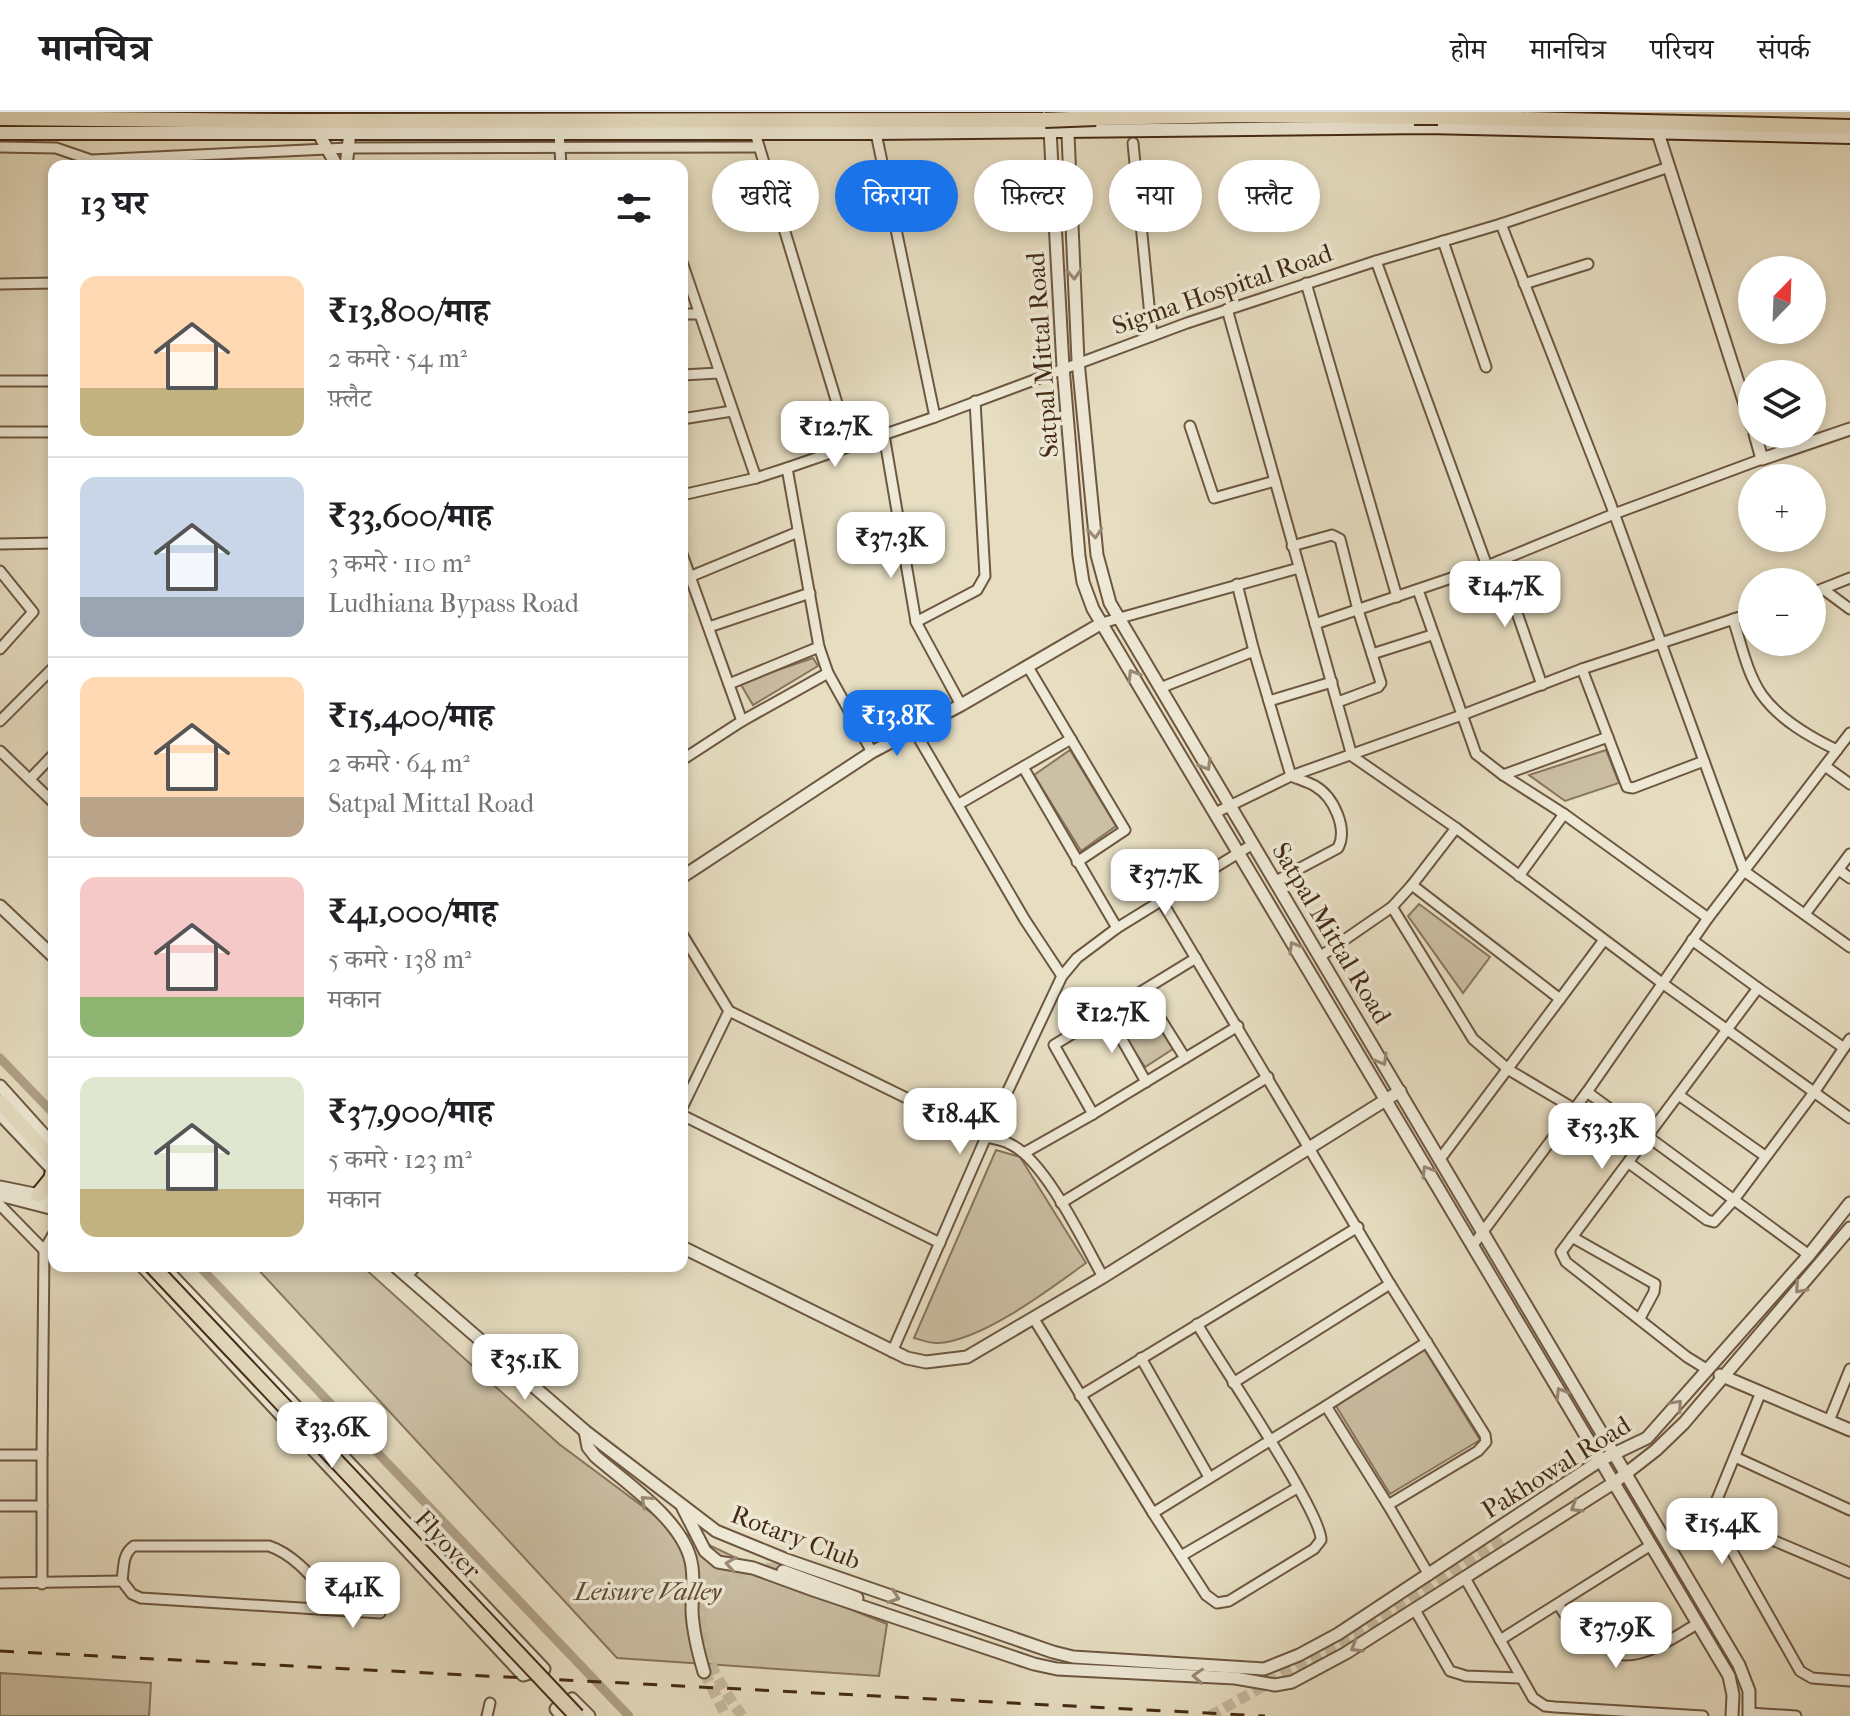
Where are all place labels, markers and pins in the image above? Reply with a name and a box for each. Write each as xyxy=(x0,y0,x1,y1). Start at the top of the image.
pin: ₹12.7K xyxy=(770,401,900,469)
pin: ₹37.3K xyxy=(826,512,956,580)
pin: ₹14.7K xyxy=(1440,561,1570,629)
pin: ₹13.8K xyxy=(832,690,962,758)
pin: ₹37.7K xyxy=(1100,849,1230,917)
pin: ₹12.7K xyxy=(1047,987,1177,1055)
pin: ₹18.4K xyxy=(895,1088,1025,1156)
pin: ₹53.3K xyxy=(1537,1103,1667,1171)
pin: ₹35.1K xyxy=(460,1334,590,1402)
pin: ₹33.6K xyxy=(267,1402,397,1470)
pin: ₹15.4K xyxy=(1657,1498,1787,1566)
pin: ₹41K xyxy=(306,1562,400,1630)
pin: ₹37.9K xyxy=(1551,1602,1681,1670)

